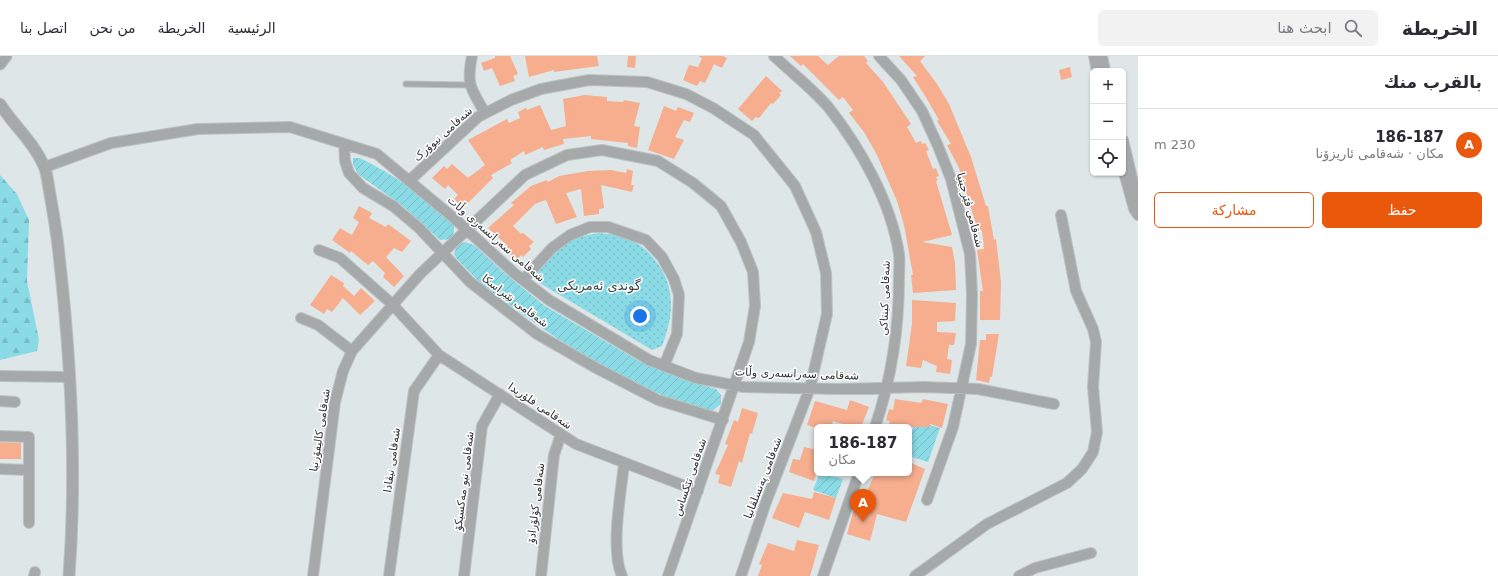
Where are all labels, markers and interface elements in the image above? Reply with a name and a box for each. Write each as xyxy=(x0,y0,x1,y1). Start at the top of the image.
search box xyxy=(1098,10,1378,46)
icon: search xyxy=(1342,17,1364,39)
text: الخريطة xyxy=(1402,17,1478,39)
text: ابحث هنا xyxy=(1277,19,1332,37)
text: اتصل بنا xyxy=(20,20,67,36)
text: من نحن xyxy=(89,20,136,36)
text: الخريطة xyxy=(158,20,205,36)
text: الرئيسية xyxy=(227,20,276,36)
map controls xyxy=(1090,68,1126,176)
button: + xyxy=(1090,68,1126,104)
text: بالقرب منك xyxy=(1384,72,1482,92)
street label: شەقامی نیوۆرک xyxy=(411,104,475,164)
button: − xyxy=(1090,104,1126,140)
text: 186-187 xyxy=(1375,128,1444,146)
text: 230 m xyxy=(1154,137,1196,152)
text: A xyxy=(1464,137,1474,152)
button: locate xyxy=(1090,140,1126,176)
text: مكان · شەقامی ئاریزۆنا xyxy=(1315,146,1444,161)
street label: شەقامی ڤێرجینیا xyxy=(954,171,986,249)
button: مشاركة xyxy=(1154,192,1314,228)
button: حفظ xyxy=(1322,192,1482,228)
street label: شەقامی سەرانسەری وڵات xyxy=(445,193,548,285)
street label: شەقامی کینتاکی xyxy=(877,260,893,336)
street label: شەقامی نێبراسکا xyxy=(479,272,551,330)
district label: گوندی ئەمریکی xyxy=(557,278,642,294)
your location xyxy=(630,306,650,326)
street label: شەقامی سەرانسەری وڵات xyxy=(735,364,859,383)
street label: شەقامی فلۆریدا xyxy=(506,380,574,432)
street label: شەقامی کالیفۆرنیا xyxy=(307,388,333,472)
popup xyxy=(814,424,912,476)
street label: شەقامی نیڤادا xyxy=(381,427,403,493)
street label: شەقامی نیو مەکسیکۆ xyxy=(451,431,477,532)
text: 186-187 xyxy=(829,434,897,452)
street label: شەقامی پەنسلڤانیا xyxy=(741,435,785,521)
street label: شەقامی تێکساس xyxy=(671,436,709,518)
text: مكان xyxy=(829,452,856,467)
street label: شەقامی کۆلۆرادۆ xyxy=(525,462,547,545)
pin: A xyxy=(850,489,876,522)

